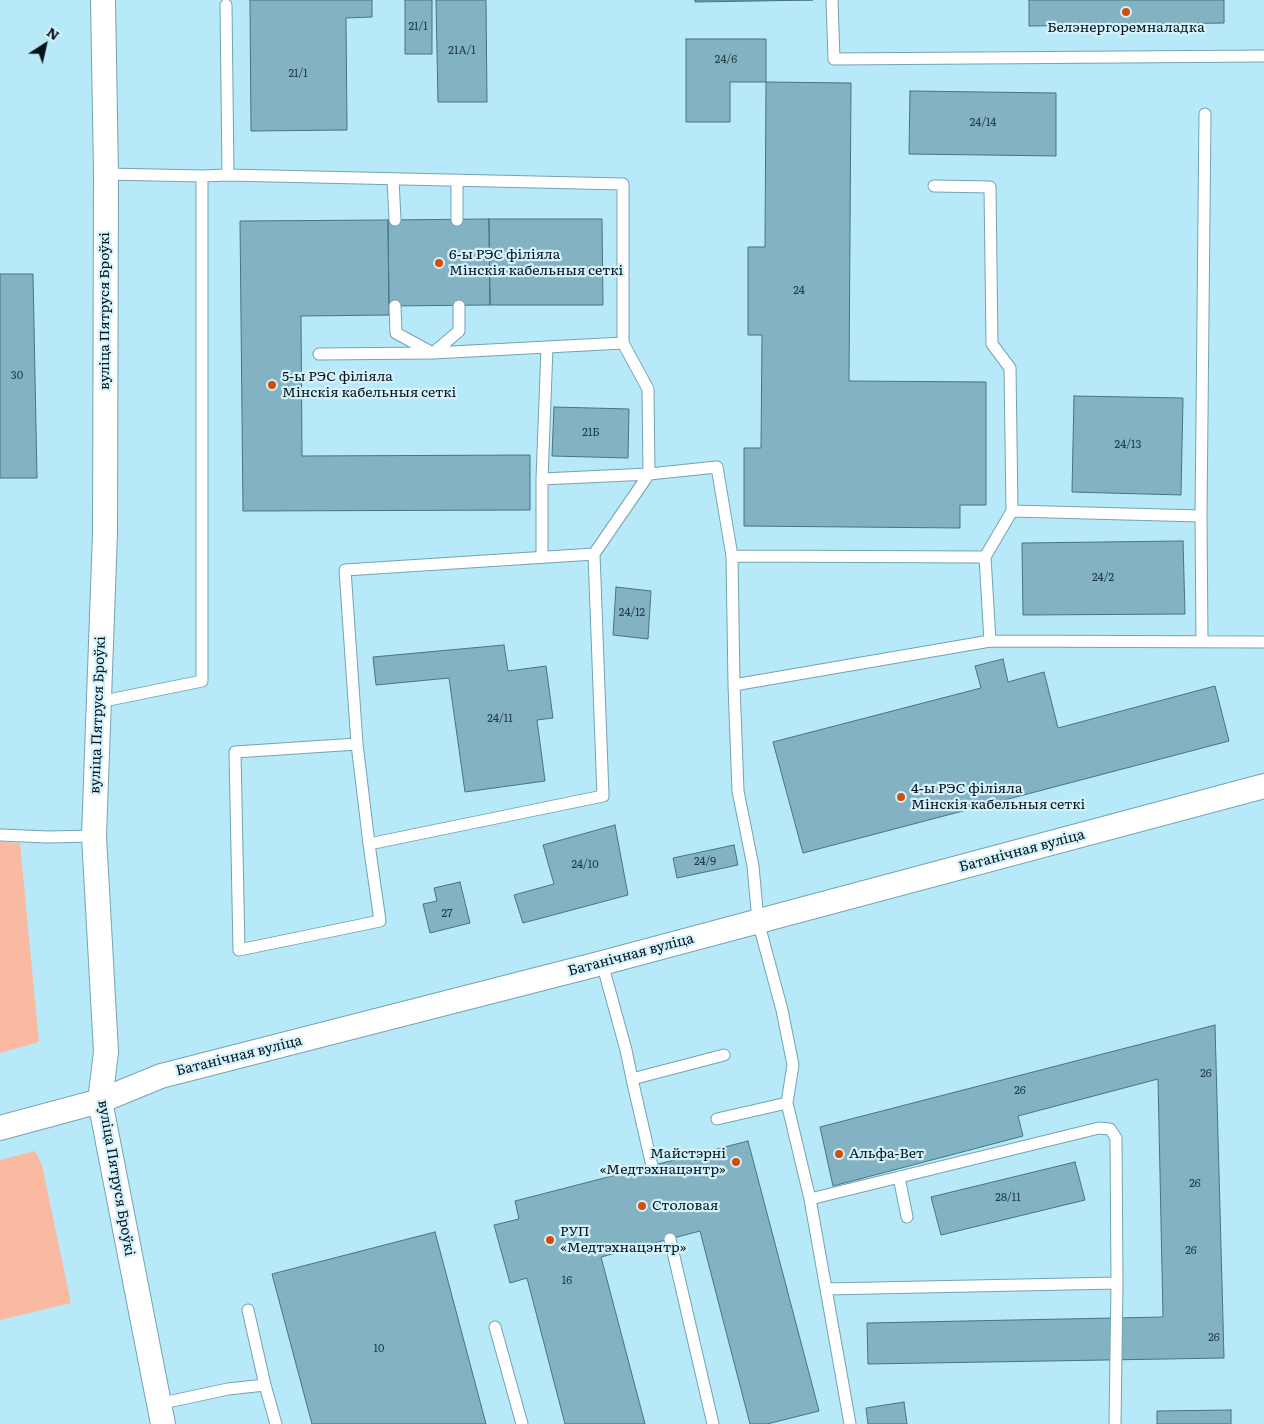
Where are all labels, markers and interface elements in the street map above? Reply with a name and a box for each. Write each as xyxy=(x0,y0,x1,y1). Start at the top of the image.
marker: Белэнергоремналадка xyxy=(1120,6,1132,18)
north arrow xyxy=(20,20,70,70)
house number: 21/1 xyxy=(408,20,428,34)
place label: Белэнергоремналадка xyxy=(1047,20,1205,36)
text: N xyxy=(43,21,64,44)
house number: 21А/1 xyxy=(448,44,476,58)
house number: 24/6 xyxy=(715,53,737,67)
house number: 21/1 xyxy=(288,67,308,81)
house number: 24/14 xyxy=(970,116,996,130)
street label: вуліца Пятруся Броўкі xyxy=(97,232,113,390)
place label: 6-ы РЭС філіяла Мінскія кабельныя сеткі xyxy=(449,247,623,280)
marker: 6-ы РЭС філіяла Мінскія кабельныя сеткі xyxy=(433,257,445,269)
house number: 24 xyxy=(793,284,805,298)
house number: 30 xyxy=(11,369,23,383)
place label: 5-ы РЭС філіяла Мінскія кабельныя сеткі xyxy=(282,369,456,402)
marker: 5-ы РЭС філіяла Мінскія кабельныя сеткі xyxy=(266,379,278,391)
house number: 21Б xyxy=(582,426,600,440)
house number: 24/13 xyxy=(1115,438,1141,452)
house number: 24/2 xyxy=(1092,571,1114,585)
house number: 24/12 xyxy=(619,606,645,620)
street label: вуліца Пятруся Броўкі xyxy=(87,636,109,794)
house number: 24/11 xyxy=(487,712,513,726)
place label: 4-ы РЭС філіяла Мінскія кабельныя сеткі xyxy=(911,781,1085,814)
marker: 4-ы РЭС філіяла Мінскія кабельныя сеткі xyxy=(895,791,907,803)
street label: Батанічная вуліца xyxy=(957,826,1087,876)
house number: 24/9 xyxy=(694,855,716,869)
house number: 24/10 xyxy=(571,858,599,872)
house number: 27 xyxy=(441,907,453,921)
street label: Батанічная вуліца xyxy=(566,930,696,980)
street label: Батанічная вуліца xyxy=(174,1032,304,1080)
house number: 26 xyxy=(1200,1067,1212,1081)
house number: 26 xyxy=(1014,1084,1026,1098)
street label: вуліца Пятруся Броўкі xyxy=(94,1099,138,1257)
place label: Майстэрні «Медтэхнацэнтр» xyxy=(599,1146,726,1178)
place label: Альфа-Вет xyxy=(849,1146,924,1162)
marker: Альфа-Вет xyxy=(833,1148,845,1160)
marker: Майстэрні «Медтэхнацэнтр» xyxy=(730,1156,742,1168)
house number: 26 xyxy=(1189,1177,1201,1191)
house number: 28/11 xyxy=(995,1191,1021,1205)
place label: Столовая xyxy=(652,1198,718,1214)
marker: Столовая xyxy=(636,1200,648,1212)
place label: РУП «Медтэхнацэнтр» xyxy=(560,1224,687,1256)
marker: РУП «Медтэхнацэнтр» xyxy=(544,1234,556,1246)
house number: 26 xyxy=(1185,1244,1197,1258)
house number: 16 xyxy=(562,1274,572,1288)
house number: 26 xyxy=(1208,1331,1220,1345)
house number: 10 xyxy=(374,1342,384,1356)

